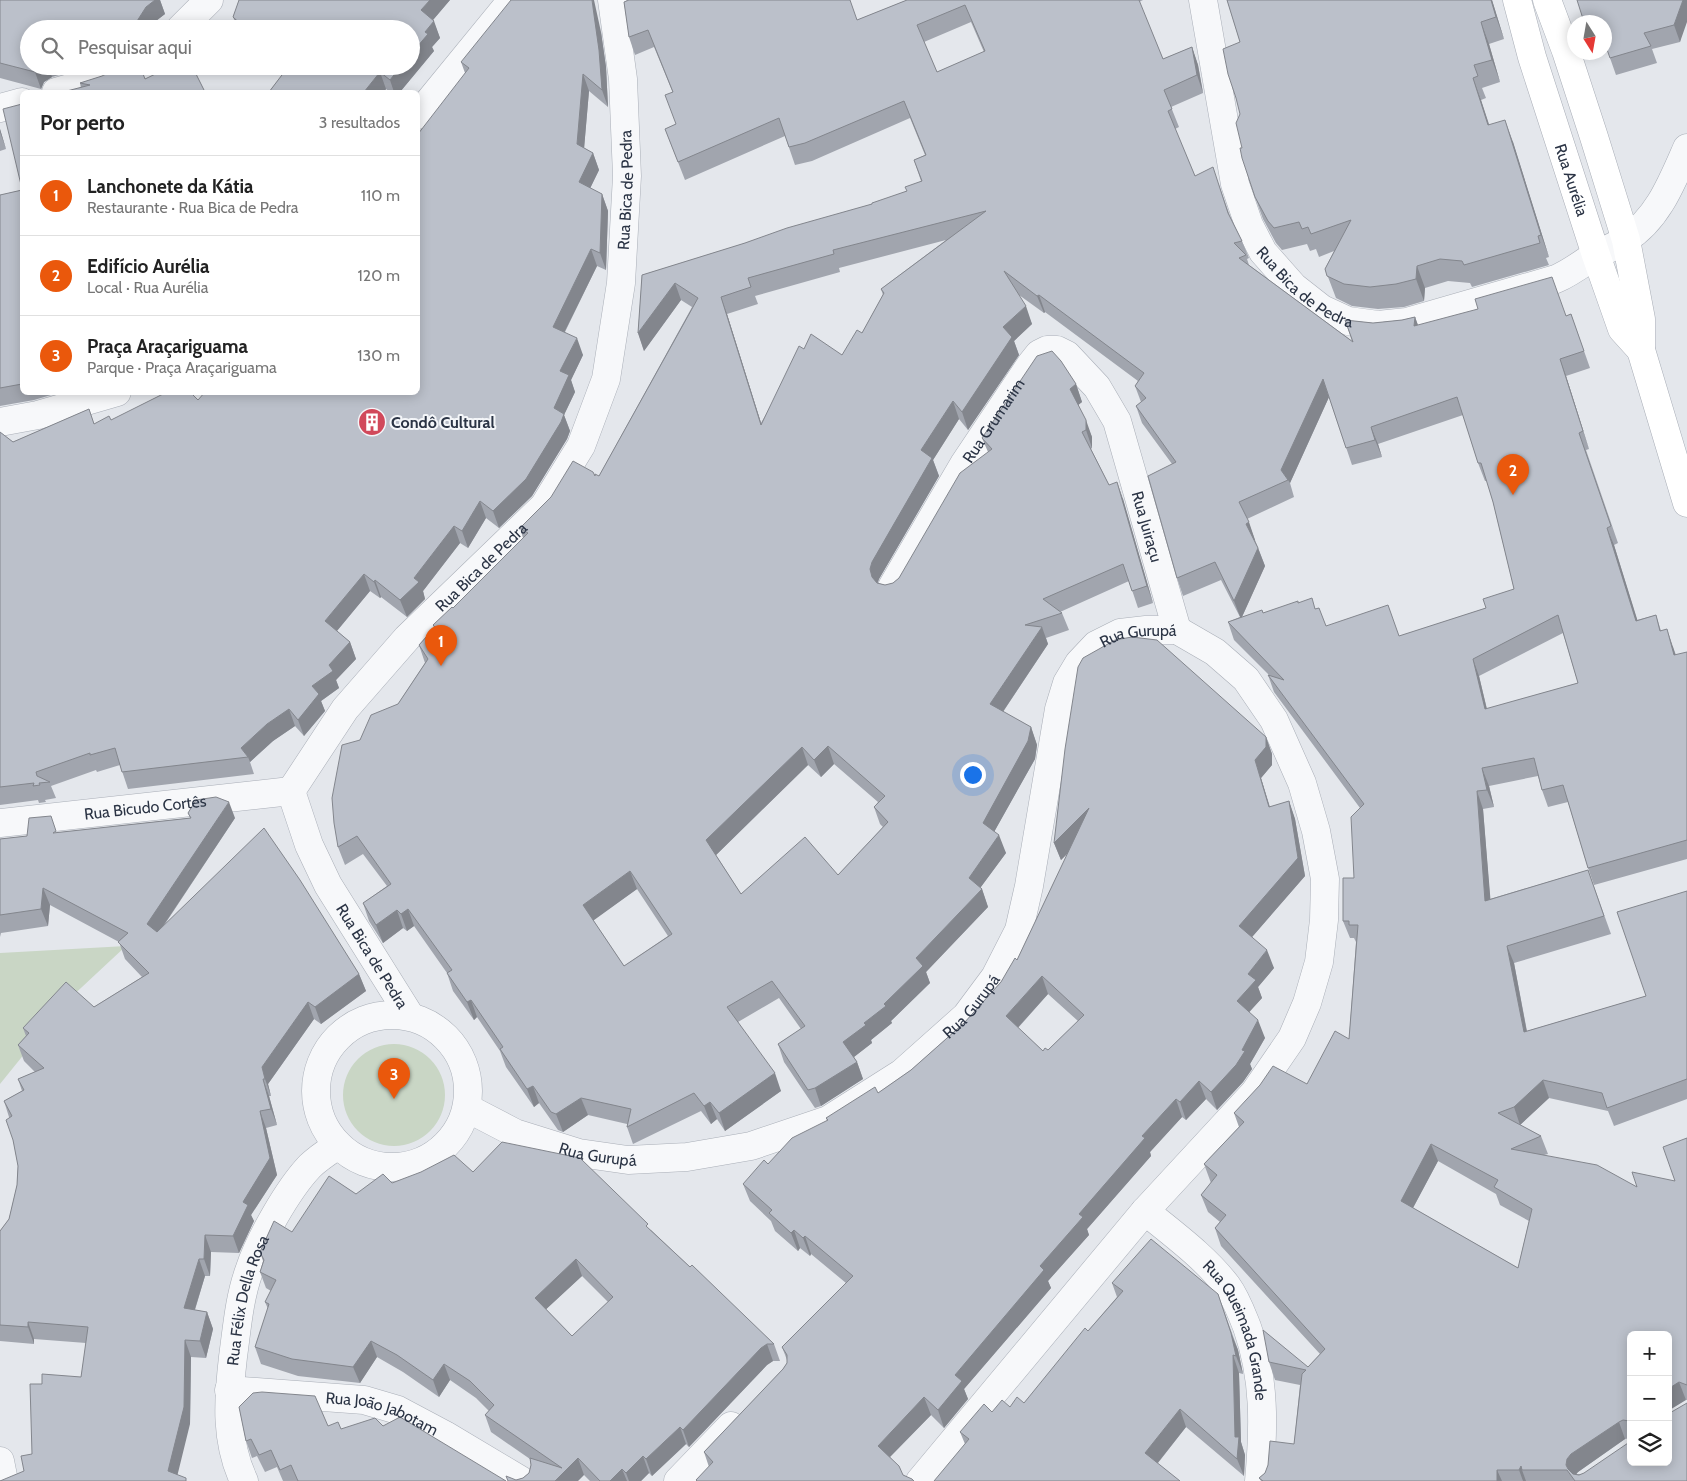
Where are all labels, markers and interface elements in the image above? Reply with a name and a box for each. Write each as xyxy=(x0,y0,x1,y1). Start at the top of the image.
north arrow xyxy=(1567,15,1612,60)
search box xyxy=(20,20,420,75)
icon: search xyxy=(38,34,66,62)
text: Pesquisar aqui xyxy=(78,36,192,59)
text: Por perto xyxy=(40,110,125,135)
text: 3 resultados xyxy=(319,113,400,132)
street label: Rua Bica de Pedra xyxy=(613,129,637,250)
street label: Rua Aurélia xyxy=(1551,141,1592,219)
text: Lanchonete da Kátia xyxy=(87,175,254,198)
text: 1 xyxy=(53,186,59,205)
text: 110 m xyxy=(361,186,400,205)
text: Restaurante · Rua Bica de Pedra xyxy=(87,198,298,217)
street label: Rua Bica de Pedra xyxy=(1253,242,1354,331)
text: Edifício Aurélia xyxy=(87,255,210,278)
text: 2 xyxy=(52,266,60,285)
text: 120 m xyxy=(358,266,400,285)
text: Local · Rua Aurélia xyxy=(87,278,208,297)
text: Praça Araçariguama xyxy=(87,335,248,358)
text: 3 xyxy=(52,346,60,365)
text: 130 m xyxy=(357,346,400,365)
text: Parque · Praça Araçariguama xyxy=(87,358,277,377)
street label: Rua Grumarim xyxy=(958,375,1028,466)
building icon: Condô Cultural xyxy=(357,407,387,437)
place label: Condô Cultural xyxy=(391,413,495,432)
pin: 2 xyxy=(1497,454,1529,495)
street label: Rua Juiraçu xyxy=(1128,489,1167,564)
street label: Rua Bica de Pedra xyxy=(431,518,531,615)
street label: Rua Gurupá xyxy=(1096,621,1177,651)
pin: 1 xyxy=(425,625,457,666)
your location xyxy=(960,762,986,788)
street label: Rua Bicudo Cortês xyxy=(83,791,208,823)
street label: Rua Bica de Pedra xyxy=(333,900,413,1012)
street label: Rua Gurupá xyxy=(938,970,1004,1042)
pin: 3 xyxy=(378,1058,410,1099)
street label: Rua Gurupá xyxy=(557,1138,637,1170)
street label: Rua Félix Della Rosa xyxy=(223,1231,273,1367)
street label: Rua Queimada Grande xyxy=(1199,1256,1271,1401)
map controls xyxy=(1627,1331,1672,1466)
button: + xyxy=(1627,1331,1672,1376)
button: − xyxy=(1627,1376,1672,1421)
street label: Rua João Jabotam xyxy=(325,1388,442,1439)
button: layers xyxy=(1627,1421,1672,1466)

